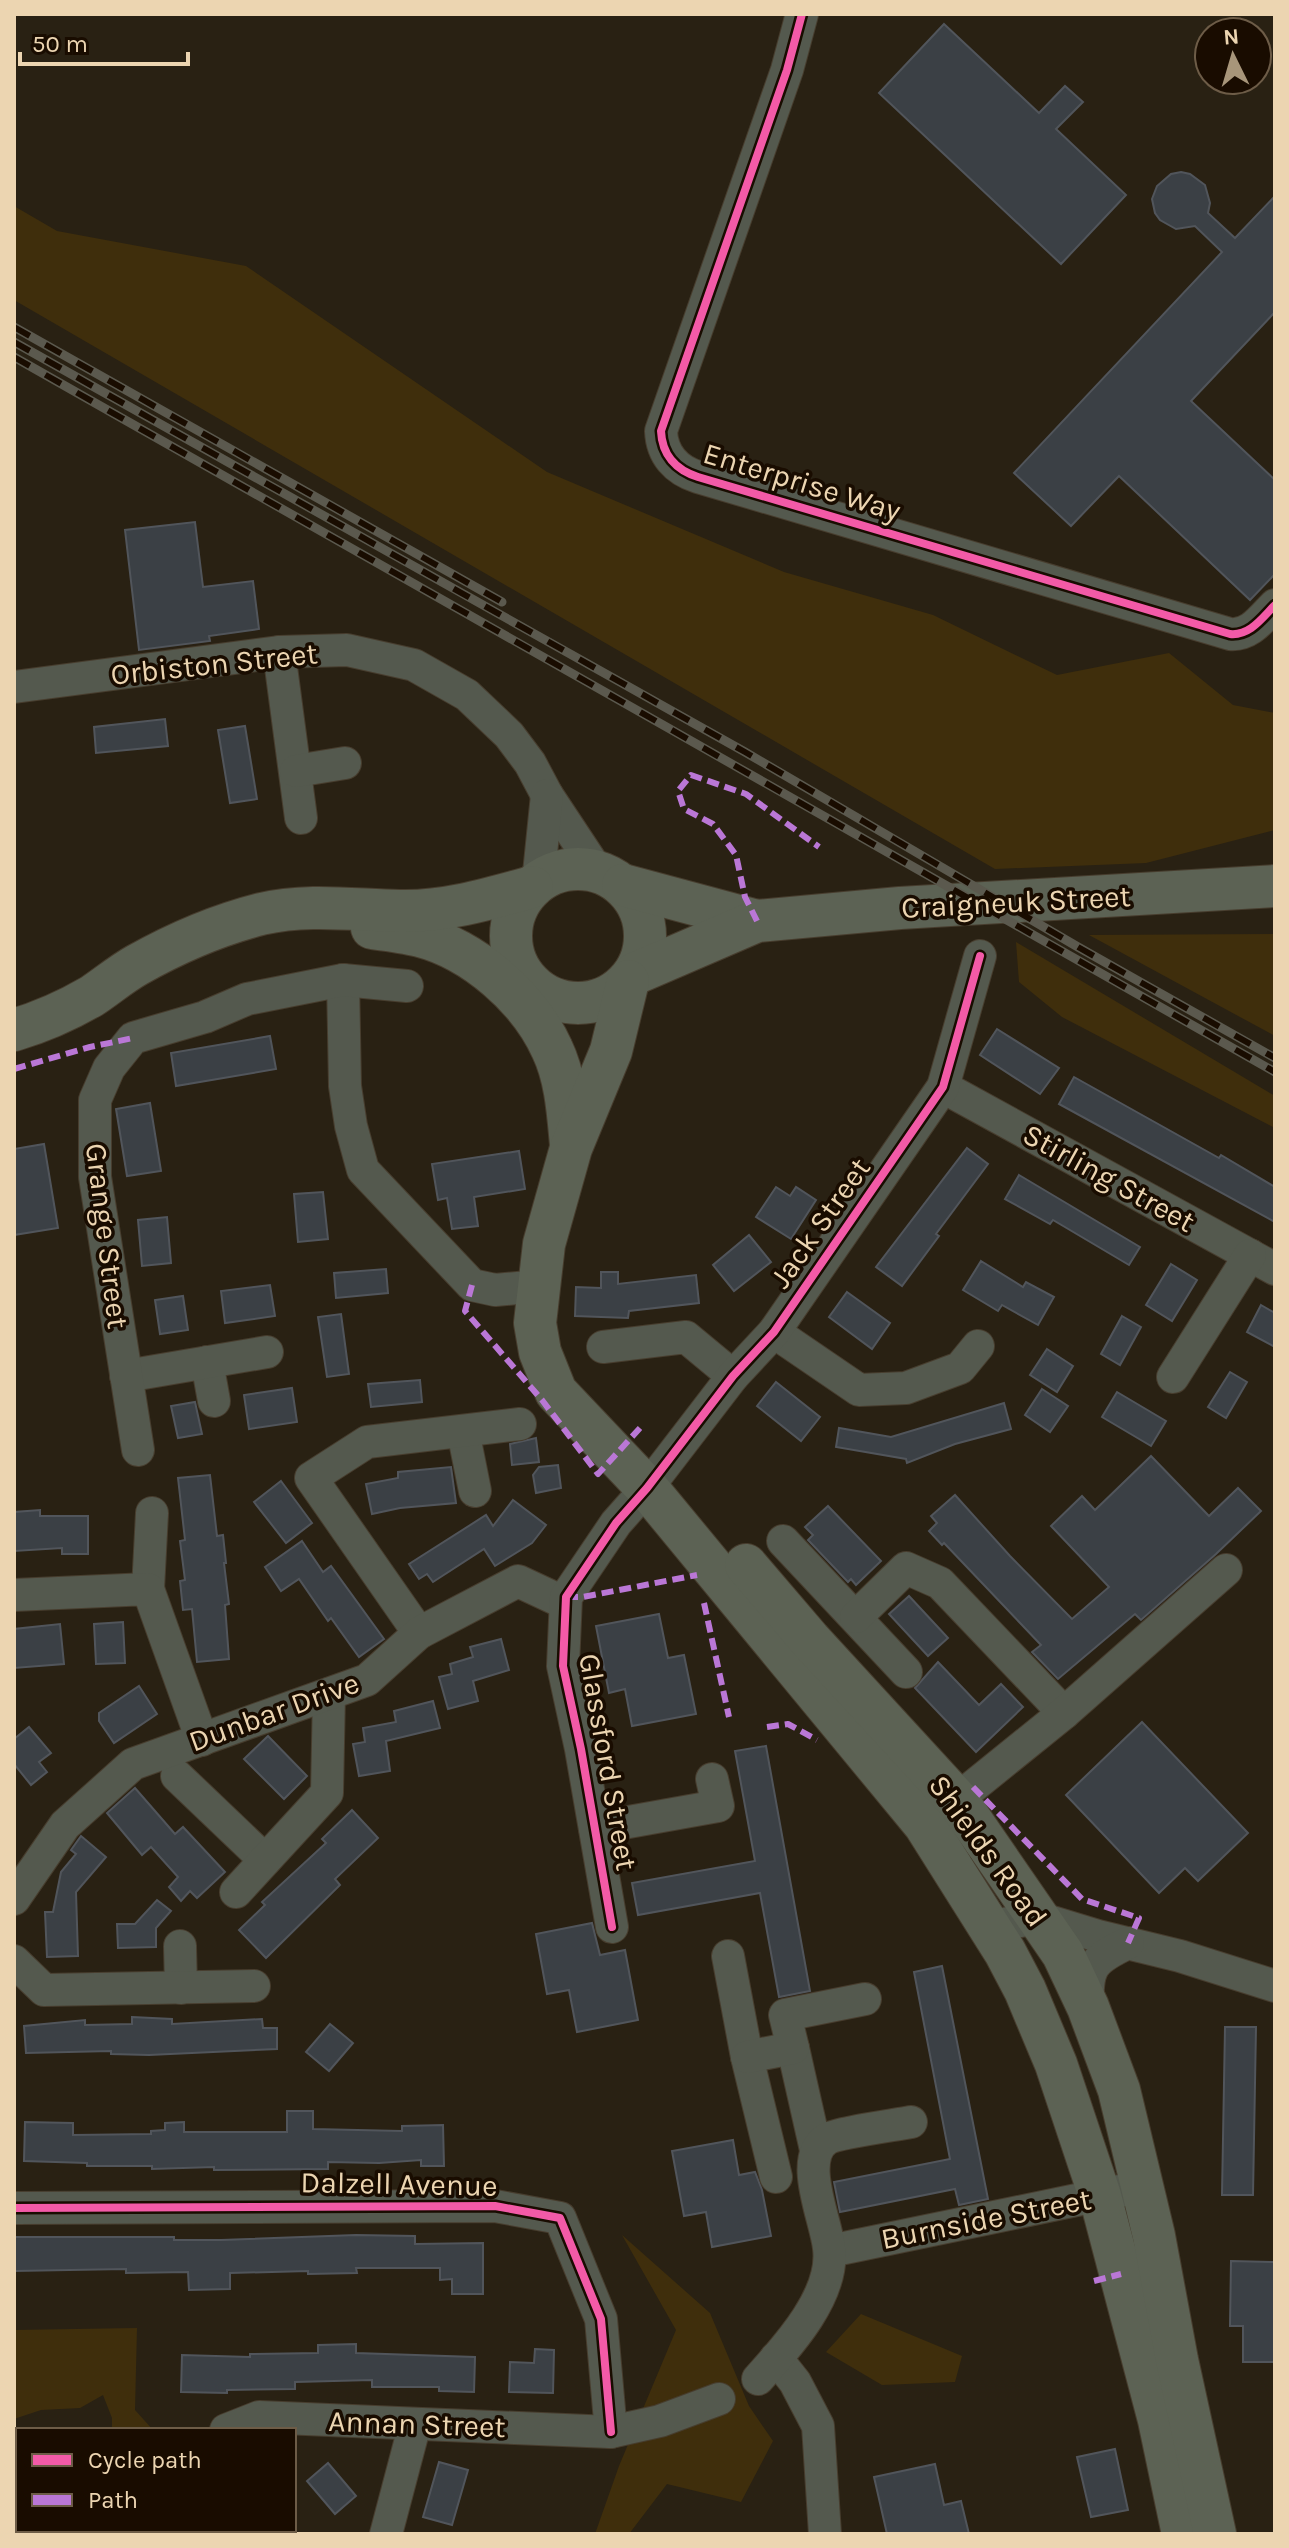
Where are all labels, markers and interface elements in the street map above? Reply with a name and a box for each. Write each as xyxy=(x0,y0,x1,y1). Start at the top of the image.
scale bar xyxy=(20,16,188,66)
north arrow xyxy=(1193,16,1273,96)
text: N xyxy=(1222,23,1240,51)
text: 50 m xyxy=(32,30,88,58)
street label: Enterprise Way xyxy=(699,435,905,529)
street label: Orbiston Street xyxy=(109,635,319,693)
street label: Craigneuk Street xyxy=(900,878,1132,926)
street label: Stirling Street xyxy=(1017,1116,1201,1240)
street label: Grange Street xyxy=(78,1141,136,1331)
street label: Jack Street xyxy=(762,1151,878,1295)
street label: Glassford Street xyxy=(571,1651,645,1873)
street label: Dunbar Drive xyxy=(184,1665,364,1759)
street label: Shields Road xyxy=(921,1768,1055,1934)
street label: Dalzell Avenue xyxy=(300,2164,498,2204)
street label: Burnside Street xyxy=(878,2181,1094,2257)
street label: Annan Street xyxy=(328,2403,506,2445)
legend xyxy=(16,2428,296,2532)
text: Cycle path xyxy=(88,2446,202,2474)
text: Path xyxy=(88,2486,138,2514)

